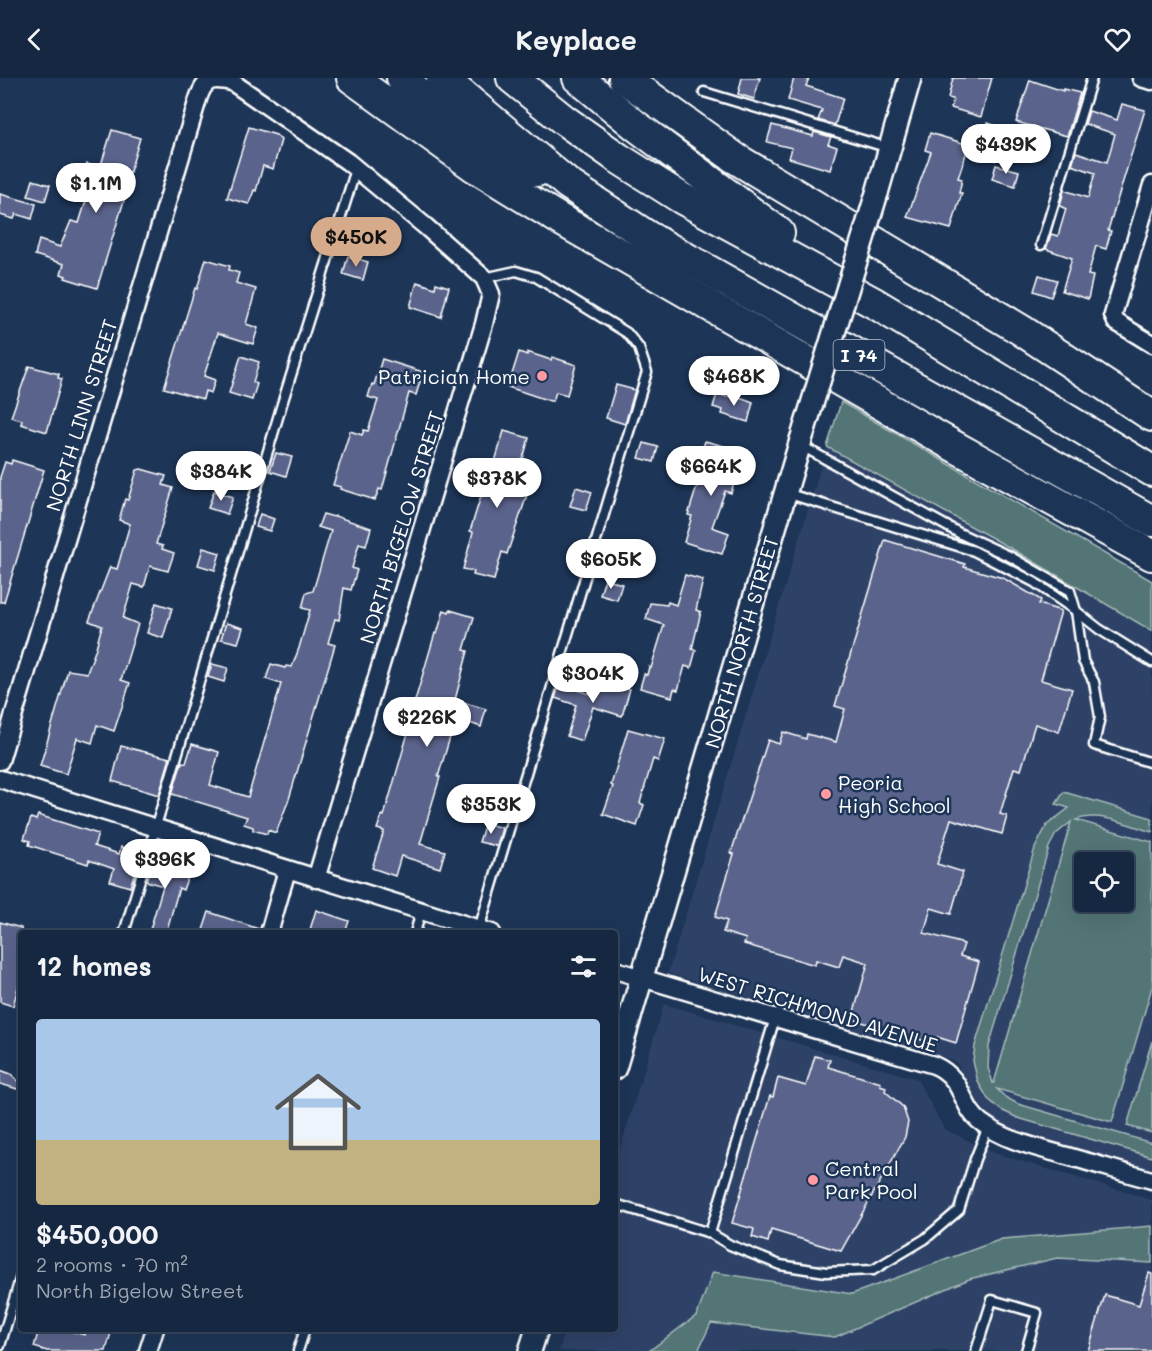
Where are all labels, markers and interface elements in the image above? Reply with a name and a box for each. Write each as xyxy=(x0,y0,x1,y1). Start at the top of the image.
text: Keyplace xyxy=(515,22,637,57)
icon: back xyxy=(18,23,51,56)
icon: heart xyxy=(1101,23,1134,56)
pin: $439K xyxy=(964,124,1048,175)
text: $439K xyxy=(975,130,1037,156)
pin: $1.1M xyxy=(54,163,138,214)
text: $1.1M xyxy=(70,169,122,195)
pin: $450K xyxy=(314,217,398,268)
text: $450K xyxy=(325,223,387,249)
street label: NORTH LINN STREET xyxy=(39,316,123,514)
road number: I 74 xyxy=(834,340,884,370)
pin: $468K xyxy=(692,356,776,407)
text: $468K xyxy=(703,362,765,388)
place label: Patrician Home xyxy=(378,363,530,389)
marker: Patrician Home xyxy=(535,369,549,383)
street label: NORTH BIGELOW STREET xyxy=(353,407,449,647)
pin: $664K xyxy=(669,446,753,497)
pin: $384K xyxy=(179,451,263,502)
text: $664K xyxy=(680,452,742,478)
text: $384K xyxy=(190,457,252,483)
pin: $378K xyxy=(455,458,539,509)
text: $378K xyxy=(466,464,528,490)
street label: NORTH NORTH STREET xyxy=(698,533,784,751)
pin: $605K xyxy=(569,539,653,590)
text: $605K xyxy=(580,545,642,571)
pin: $304K xyxy=(551,653,635,704)
text: $304K xyxy=(561,659,625,685)
pin: $226K xyxy=(385,697,469,748)
text: $226K xyxy=(397,703,457,729)
place label: Peoria High School xyxy=(838,769,951,818)
pin: $353K xyxy=(449,784,533,835)
marker: Peoria High School xyxy=(819,787,833,801)
text: $353K xyxy=(460,790,522,816)
pin: $396K xyxy=(123,839,207,890)
text: $396K xyxy=(134,845,196,871)
map controls xyxy=(1074,852,1134,912)
button: locate xyxy=(1074,852,1134,912)
text: 12 homes xyxy=(36,949,152,983)
icon: filters xyxy=(567,950,600,983)
street label: WEST RICHMOND AVENUE xyxy=(695,960,941,1058)
icon: home xyxy=(264,1058,372,1166)
place label: Central Park Pool xyxy=(825,1155,918,1204)
marker: Central Park Pool xyxy=(806,1173,820,1187)
text: $450,000 xyxy=(36,1217,159,1251)
text: 2 rooms · 70 m² xyxy=(36,1251,188,1277)
text: North Bigelow Street xyxy=(36,1277,244,1303)

